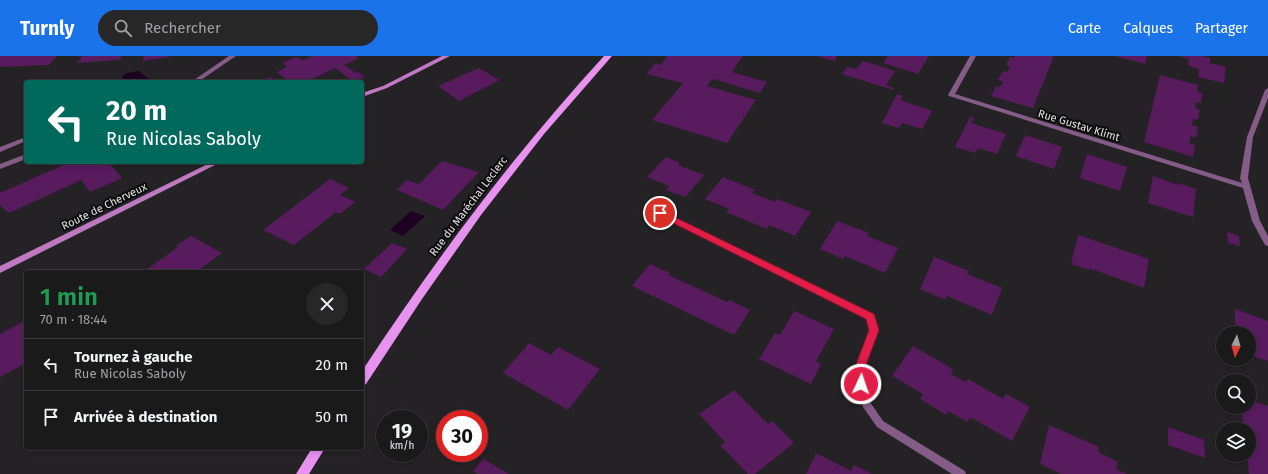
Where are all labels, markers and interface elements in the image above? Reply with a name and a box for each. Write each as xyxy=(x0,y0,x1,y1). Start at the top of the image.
search box xyxy=(98,10,378,46)
text: Turnly xyxy=(20,17,74,40)
icon: search xyxy=(112,17,134,39)
text: Rechercher xyxy=(144,19,221,37)
text: Carte xyxy=(1068,20,1101,37)
text: Calques xyxy=(1123,20,1173,37)
text: Partager xyxy=(1195,20,1248,37)
text: 20 m xyxy=(106,94,167,127)
icon: left xyxy=(40,96,92,148)
street label: Rue Gustav Klimt xyxy=(1036,107,1121,144)
text: Rue Nicolas Saboly xyxy=(106,128,261,150)
street label: Rue du Maréchal Leclerc xyxy=(427,154,510,258)
street label: Route de Cherveux xyxy=(59,180,150,233)
pin xyxy=(643,196,677,230)
icon: arrive xyxy=(649,202,671,224)
text: 1 min xyxy=(40,283,98,311)
button: close xyxy=(306,283,348,325)
text: 70 m · 18:44 xyxy=(40,312,107,327)
north arrow xyxy=(1216,326,1256,366)
map controls xyxy=(1216,326,1256,462)
text: Tournez à gauche xyxy=(74,348,193,366)
icon: left xyxy=(40,354,62,376)
text: 20 m xyxy=(315,356,348,374)
position arrow xyxy=(840,363,882,405)
text: Rue Nicolas Saboly xyxy=(74,366,186,381)
button: search xyxy=(1216,374,1256,414)
icon: arrive xyxy=(40,406,62,428)
text: Arrivée à destination xyxy=(74,408,217,426)
text: 50 m xyxy=(315,408,348,426)
speed limit sign: 30 xyxy=(436,410,488,462)
text: 19 xyxy=(392,419,412,443)
button: layers xyxy=(1216,422,1256,462)
text: km/h xyxy=(390,440,414,452)

